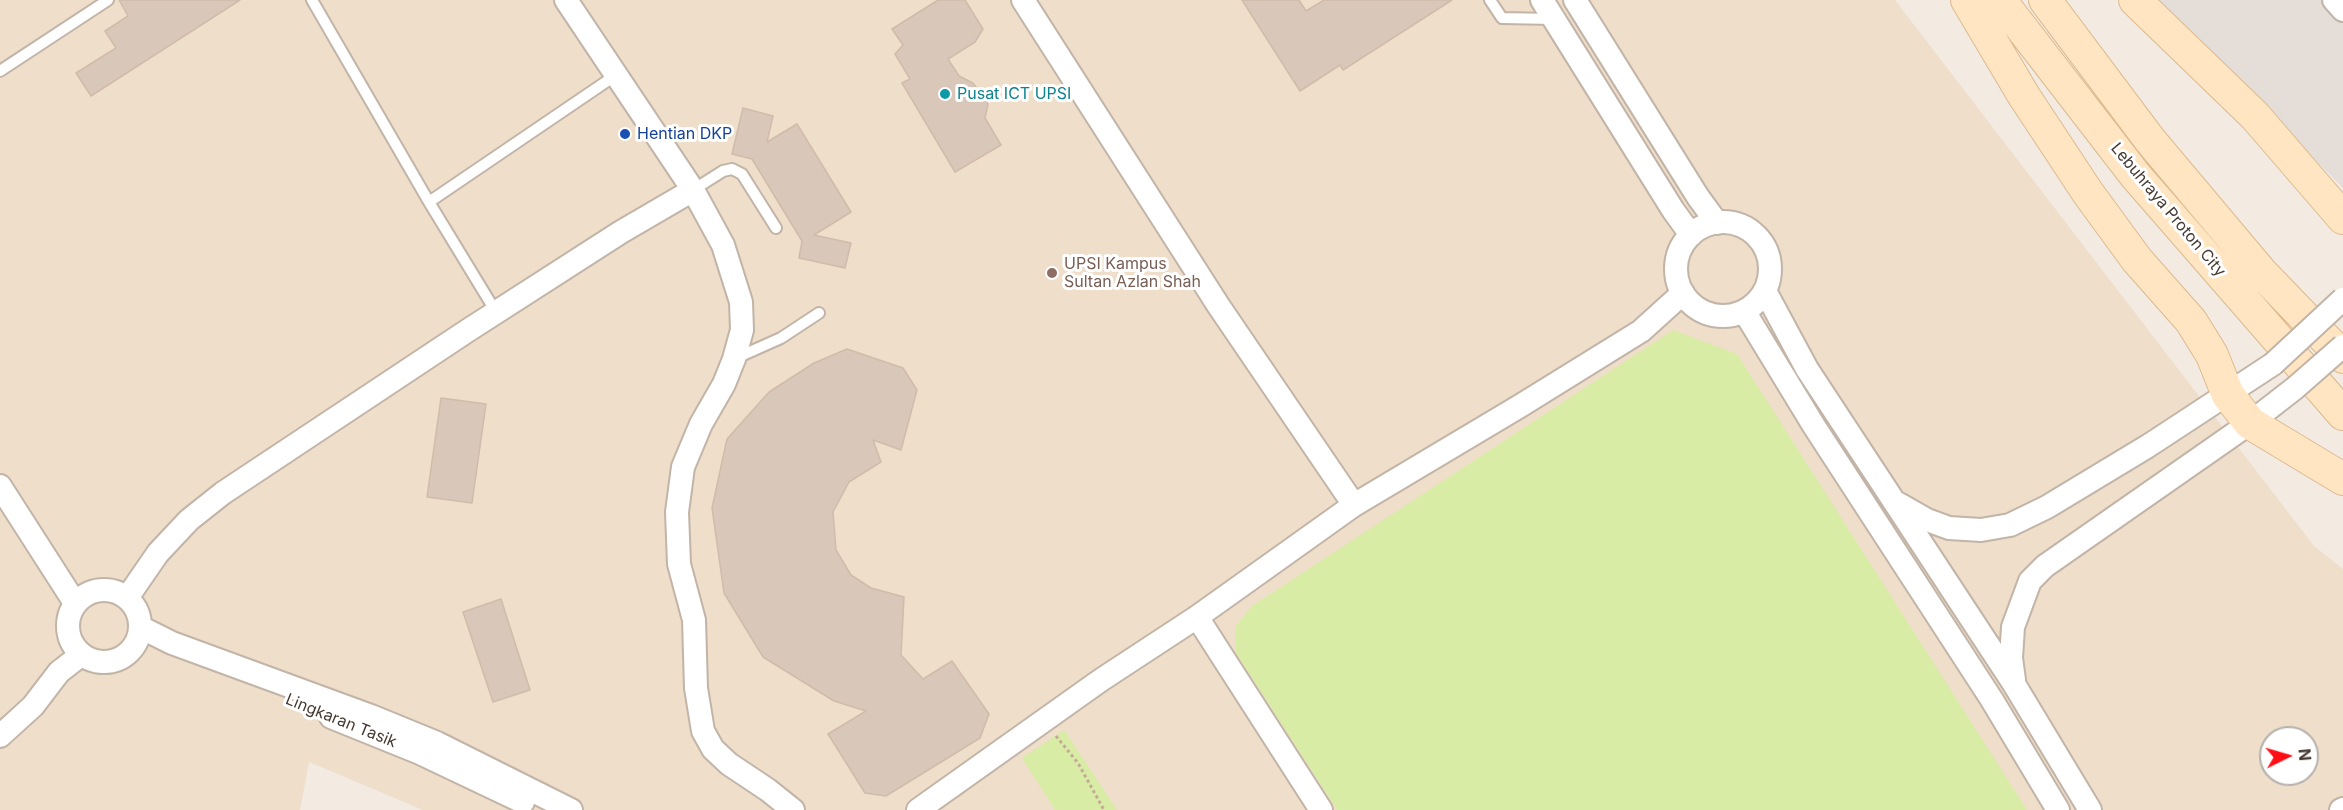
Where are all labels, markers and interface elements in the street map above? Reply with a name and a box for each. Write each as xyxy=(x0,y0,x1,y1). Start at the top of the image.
place label: Pusat ICT UPSI xyxy=(957,84,1071,104)
marker: Pusat ICT UPSI xyxy=(938,87,952,101)
place label: Hentian DKP xyxy=(637,124,732,144)
marker: Hentian DKP xyxy=(618,127,632,141)
street label: Lebuhraya Proton City xyxy=(2106,139,2230,281)
place label: UPSI Kampus Sultan Azlan Shah xyxy=(1064,254,1201,292)
marker: UPSI Kampus Sultan Azlan Shah xyxy=(1045,266,1059,280)
street label: Lingkaran Tasik xyxy=(283,690,399,752)
north arrow xyxy=(2259,726,2319,786)
text: N xyxy=(2294,748,2315,762)

